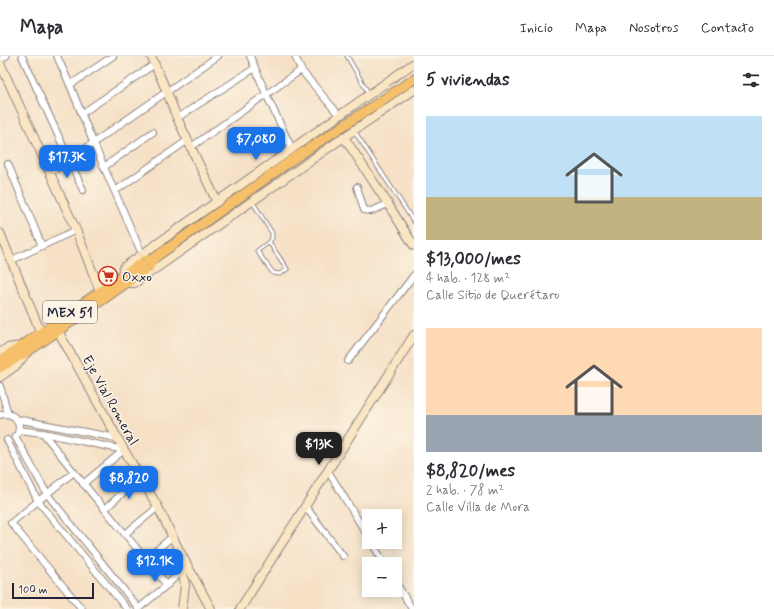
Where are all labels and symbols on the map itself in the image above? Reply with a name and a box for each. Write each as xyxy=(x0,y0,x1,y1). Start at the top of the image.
pin: $7,080 xyxy=(223,127,289,161)
pin: $17.3K xyxy=(34,145,100,179)
supermarket icon: Oxxo xyxy=(97,265,119,287)
place label: Oxxo xyxy=(122,268,152,286)
road number: MEX 51 xyxy=(43,301,97,323)
street label: Eje Vial Romeral xyxy=(78,352,142,449)
pin: $13K xyxy=(295,432,343,466)
pin: $8,820 xyxy=(96,466,162,500)
pin: $12.1K xyxy=(122,549,188,583)
scale bar xyxy=(12,581,94,600)

